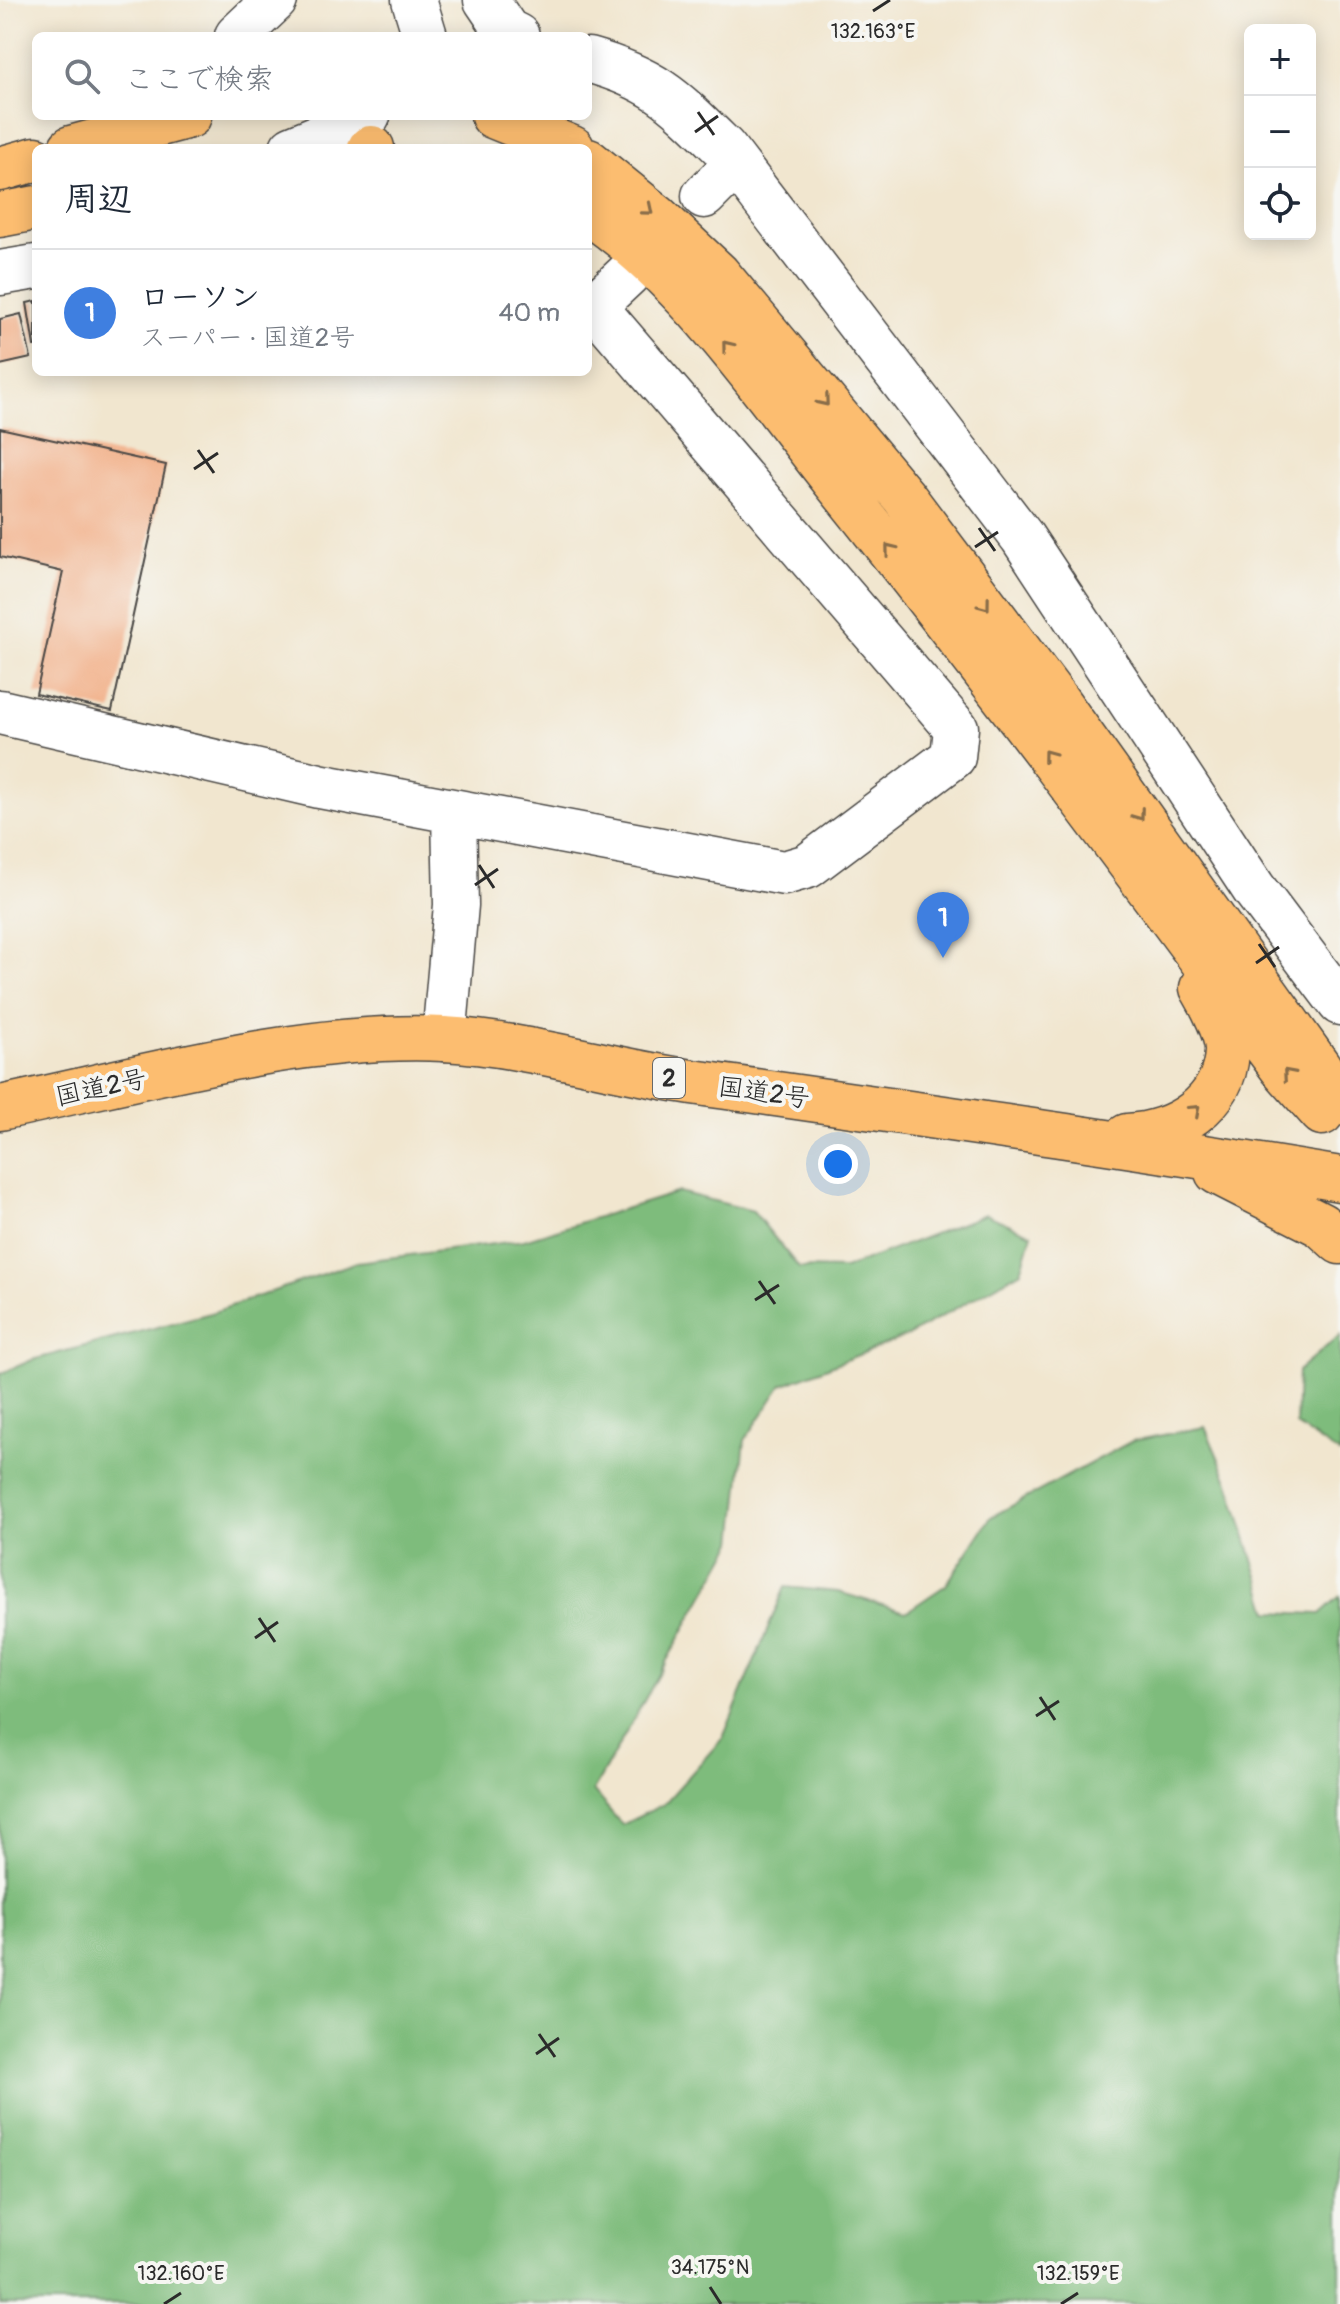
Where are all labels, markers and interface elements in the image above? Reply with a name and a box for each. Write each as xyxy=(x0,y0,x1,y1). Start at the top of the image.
text: 132.163°E xyxy=(831,19,915,44)
map controls xyxy=(1244,24,1316,240)
button: + xyxy=(1244,24,1316,96)
search box xyxy=(32,32,592,120)
icon: search xyxy=(60,54,104,98)
text: ここで検索 xyxy=(124,61,274,98)
button: − xyxy=(1244,96,1316,168)
button: locate xyxy=(1244,168,1316,240)
text: 周辺 xyxy=(64,178,132,221)
one-way arrow xyxy=(639,200,654,215)
text: ローソン xyxy=(140,279,260,316)
text: 1 xyxy=(85,297,95,329)
text: 40 m xyxy=(498,297,560,329)
text: スーパー · 国道2号 xyxy=(140,322,355,354)
one-way arrow xyxy=(722,340,736,355)
one-way arrow xyxy=(814,392,829,406)
one-way arrow xyxy=(885,543,899,558)
one-way arrow xyxy=(976,596,990,611)
one-way arrow xyxy=(1044,749,1058,763)
one-way arrow xyxy=(1129,806,1143,820)
pin: 1 xyxy=(917,892,969,958)
road number: 2 xyxy=(653,1058,685,1098)
street label: 国道2号 xyxy=(53,1063,150,1113)
one-way arrow xyxy=(1283,1069,1298,1084)
street label: 国道2号 xyxy=(716,1071,812,1115)
one-way arrow xyxy=(1186,1106,1201,1120)
your location xyxy=(818,1144,858,1184)
text: 34.175°N xyxy=(671,2255,749,2280)
text: 132.160°E xyxy=(138,2261,224,2286)
text: 132.159°E xyxy=(1037,2261,1119,2286)

